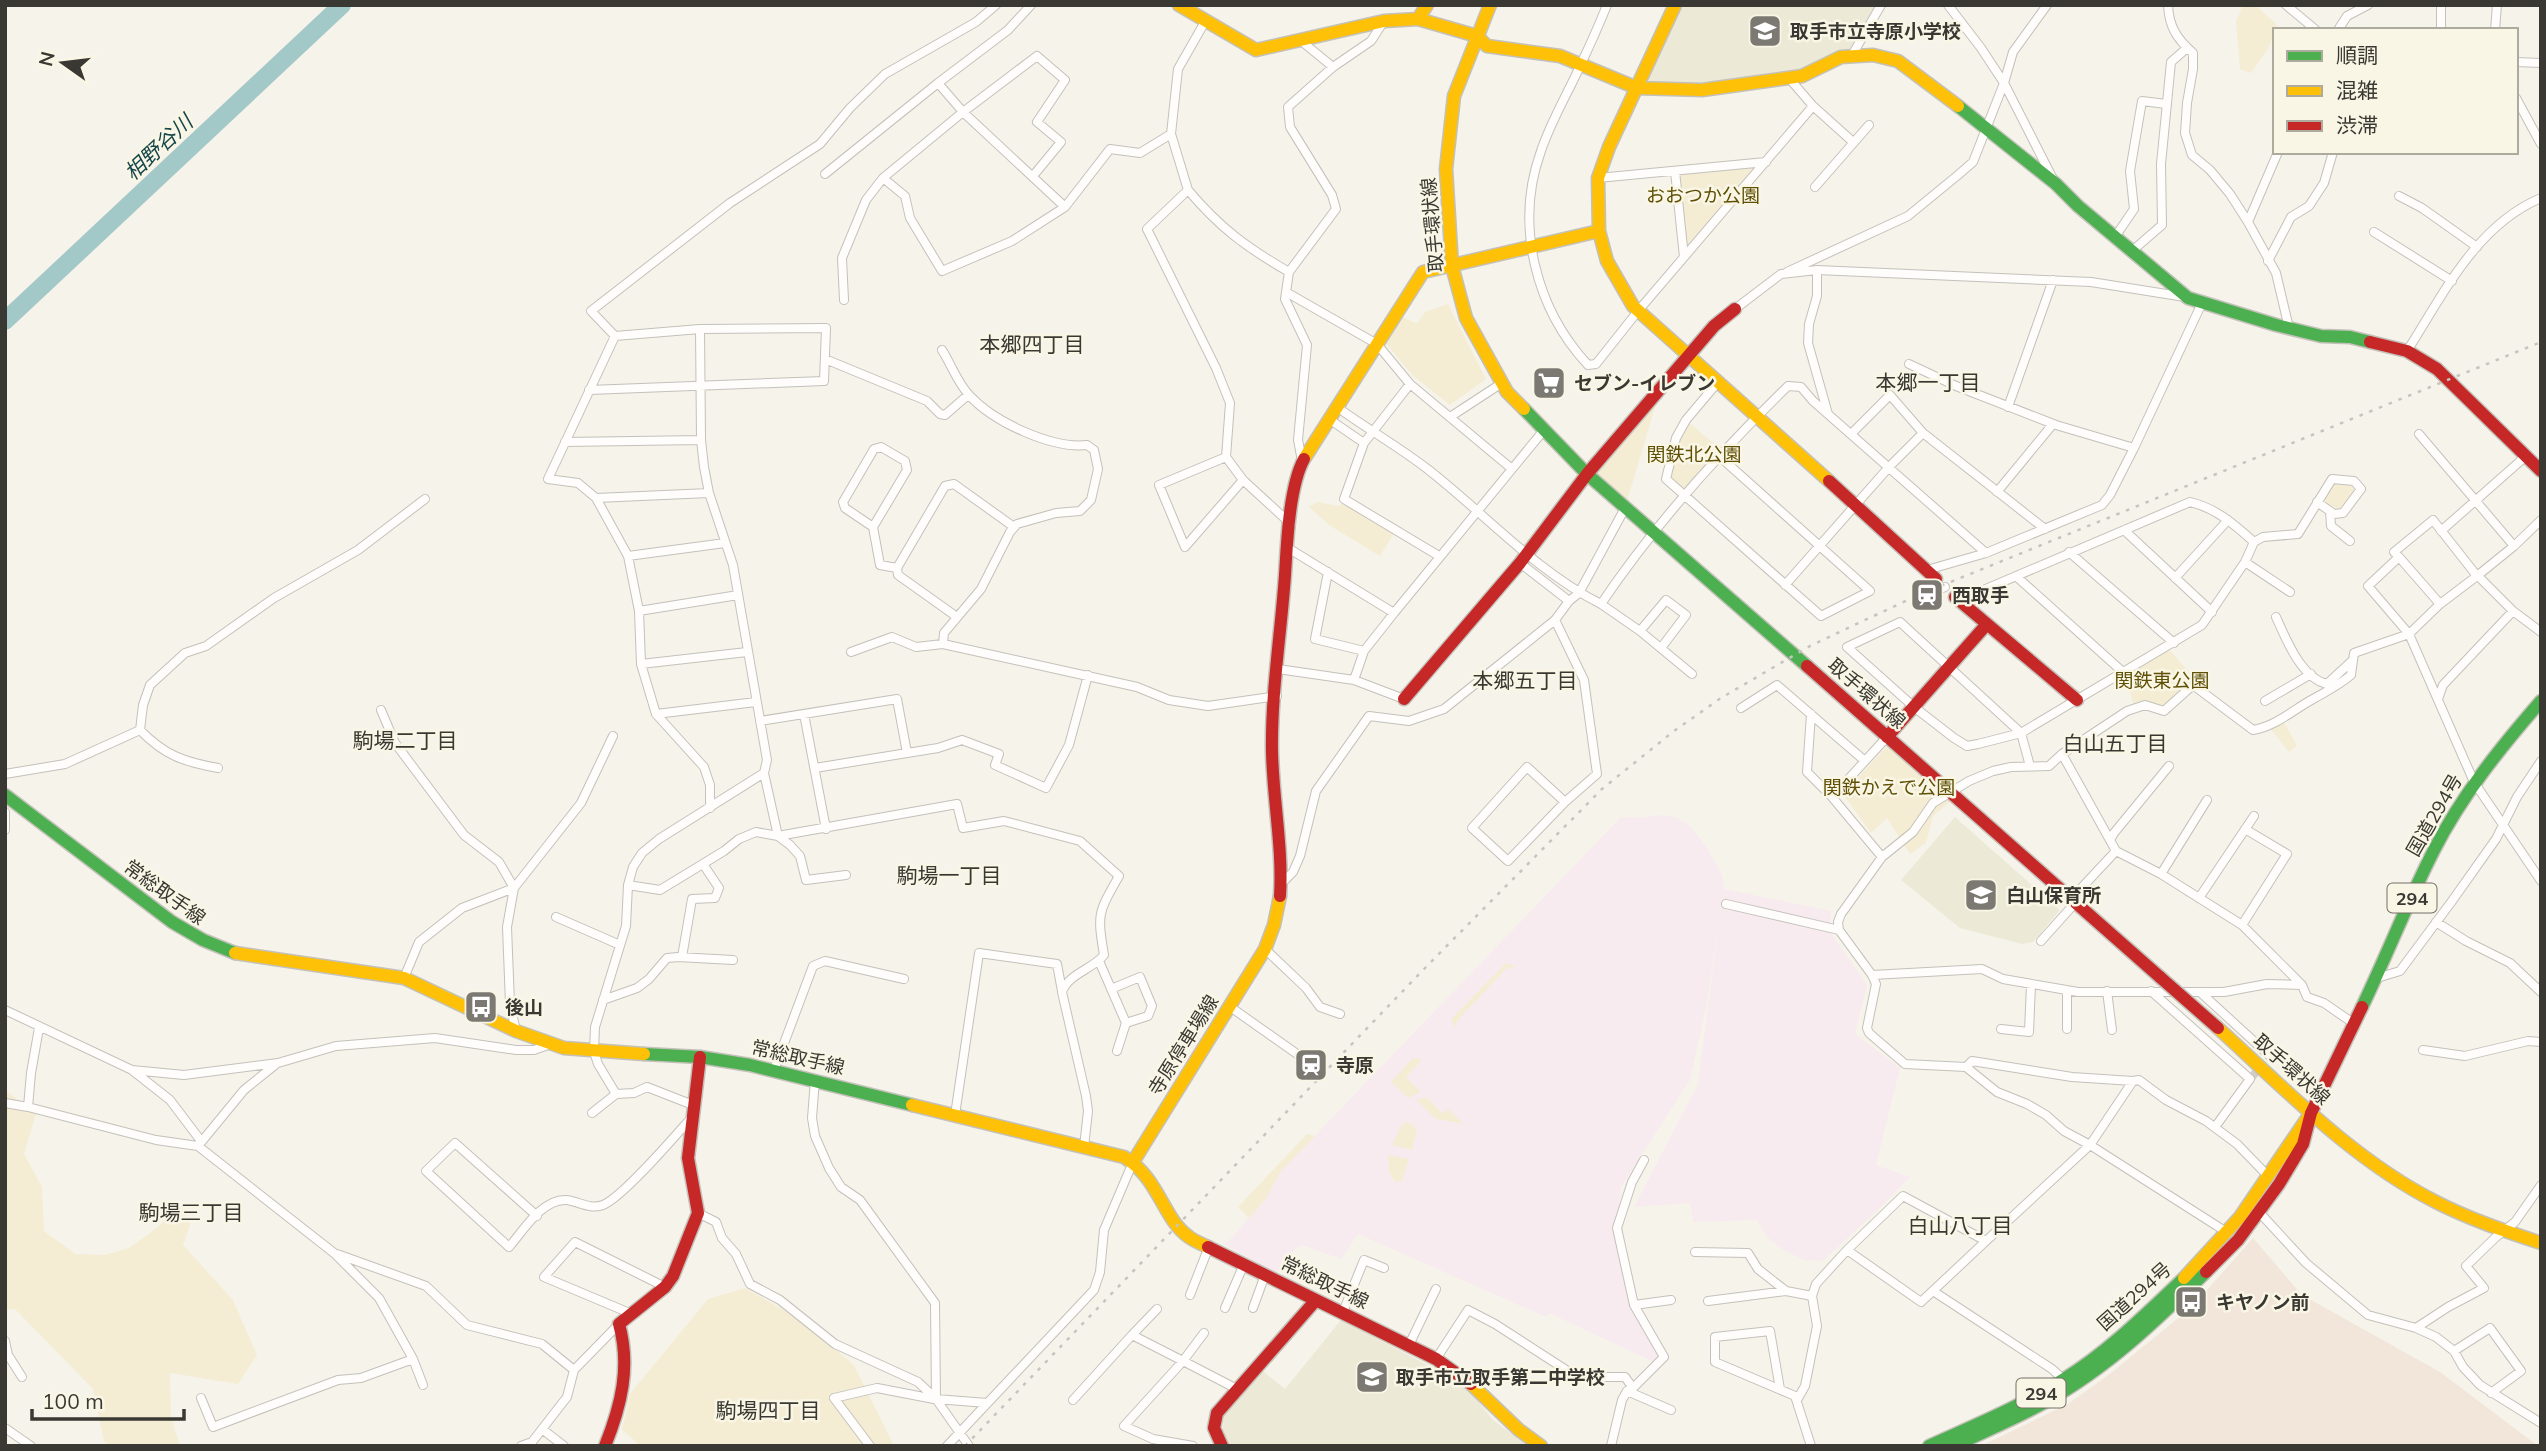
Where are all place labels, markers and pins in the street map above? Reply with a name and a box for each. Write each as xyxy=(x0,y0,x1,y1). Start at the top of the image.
school or university icon: 取手市立寺原小学校 xyxy=(1746,12,1784,50)
place label: 取手市立寺原小学校 xyxy=(1790,19,1961,43)
supermarket icon: セブン-イレブン xyxy=(1530,364,1568,402)
place label: セブン-イレブン xyxy=(1574,371,1715,395)
station icon: 西取手 xyxy=(1908,576,1946,614)
place label: 西取手 xyxy=(1952,583,2009,607)
school or university icon: 白山保育所 xyxy=(1962,876,2000,914)
place label: 白山保育所 xyxy=(2006,883,2101,907)
bus stop icon: 後山 xyxy=(462,988,500,1026)
place label: 後山 xyxy=(505,995,543,1019)
station icon: 寺原 xyxy=(1292,1046,1330,1084)
place label: 寺原 xyxy=(1336,1053,1374,1077)
bus stop icon: キヤノン前 xyxy=(2172,1283,2210,1321)
place label: キヤノン前 xyxy=(2216,1290,2309,1314)
school or university icon: 取手市立取手第二中学校 xyxy=(1353,1358,1391,1396)
place label: 取手市立取手第二中学校 xyxy=(1396,1365,1605,1389)

